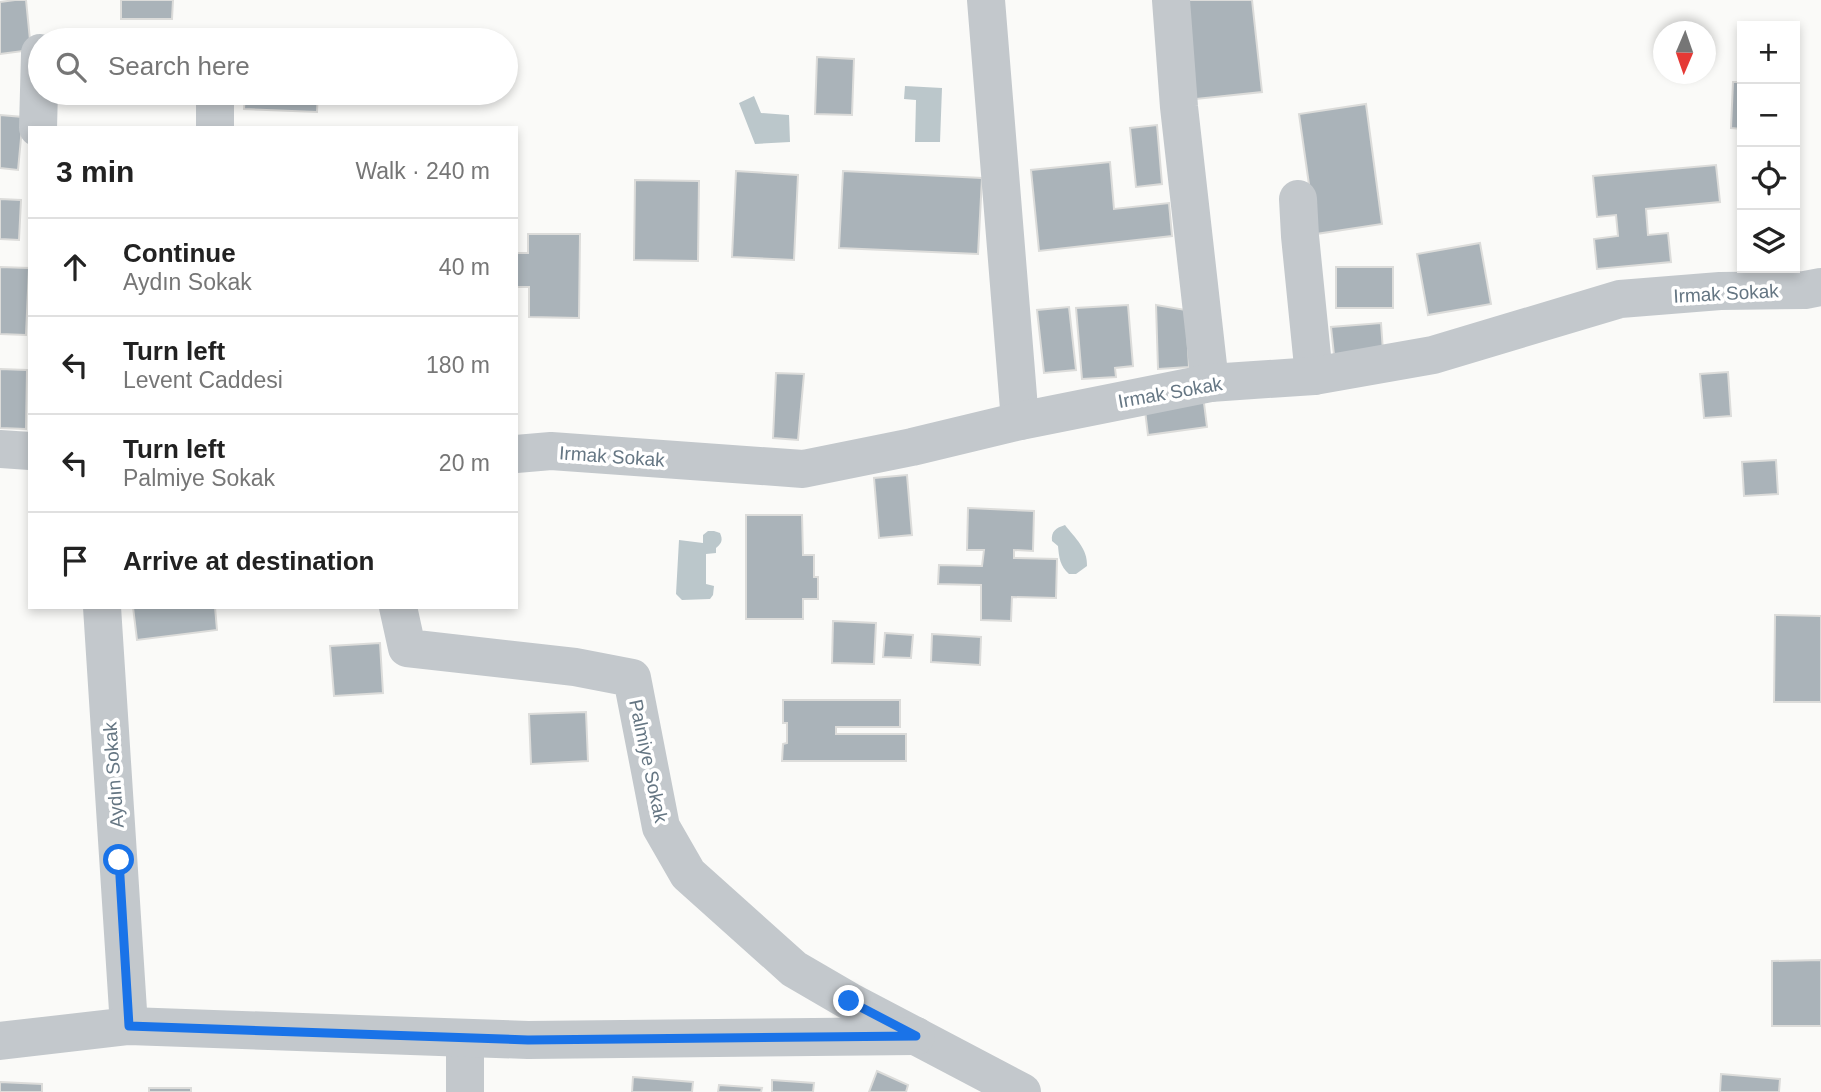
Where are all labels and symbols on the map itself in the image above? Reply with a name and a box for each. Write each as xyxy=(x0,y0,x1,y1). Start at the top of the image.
north arrow xyxy=(1653,21,1716,84)
street label: Irmak Sokak xyxy=(1673,280,1780,307)
street label: Irmak Sokak xyxy=(1116,373,1224,412)
street label: Irmak Sokak xyxy=(559,442,666,471)
street label: Palmiye Sokak xyxy=(625,697,672,825)
street label: Aydın Sokak xyxy=(99,721,128,829)
route start xyxy=(103,844,134,875)
route end xyxy=(833,985,864,1016)

